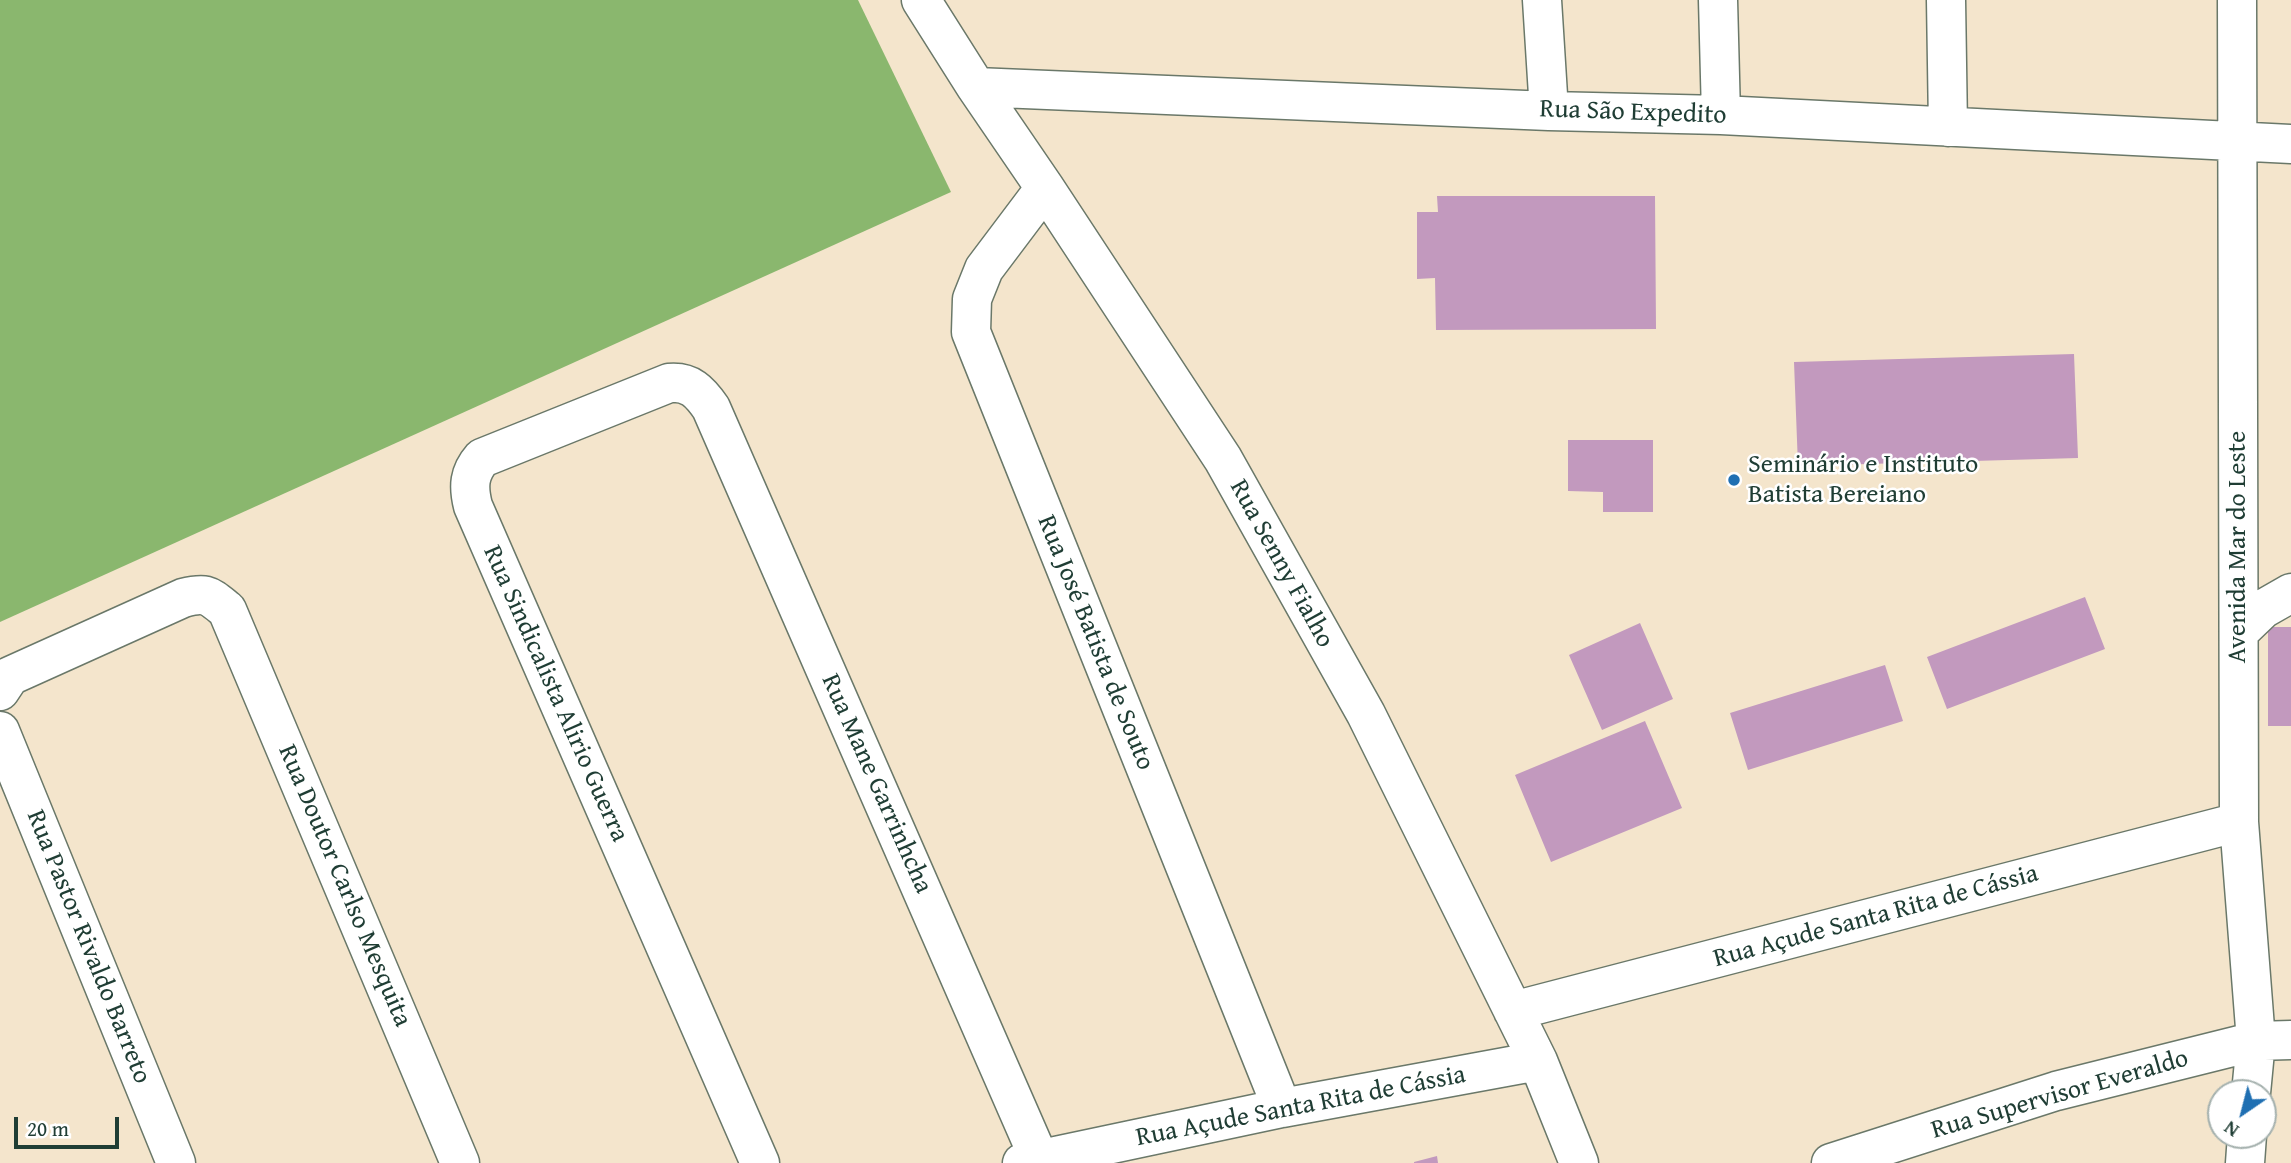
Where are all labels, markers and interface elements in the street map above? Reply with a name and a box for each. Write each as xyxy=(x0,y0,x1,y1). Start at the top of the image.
street label: Rua São Expedito xyxy=(1539,94,1727,132)
street label: Avenida Mar do Leste xyxy=(2222,431,2254,663)
place label: Seminário e Instituto Batista Bereiano xyxy=(1748,449,1978,510)
marker: Seminário e Instituto Batista Bereiano xyxy=(1726,472,1742,488)
street label: Rua Senny Fialho xyxy=(1222,475,1340,653)
street label: Rua José Batista de Souto xyxy=(1030,511,1160,775)
street label: Rua Sindicalista Alirio Guerra xyxy=(475,541,635,847)
street label: Rua Mane Garrinhcha xyxy=(814,670,938,898)
street label: Rua Doutor Carlso Mesquita xyxy=(270,740,418,1032)
street label: Rua Pastor Rivaldo Barreto xyxy=(19,806,157,1088)
street label: Rua Açude Santa Rita de Cássia xyxy=(1710,859,2042,975)
street label: Rua Supervisor Everaldo xyxy=(1928,1043,2192,1147)
street label: Rua Açude Santa Rita de Cássia xyxy=(1134,1060,1468,1154)
north arrow xyxy=(2207,1079,2277,1149)
scale bar xyxy=(18,1104,122,1148)
text: 20 m xyxy=(27,1113,69,1144)
text: N xyxy=(2218,1114,2244,1145)

